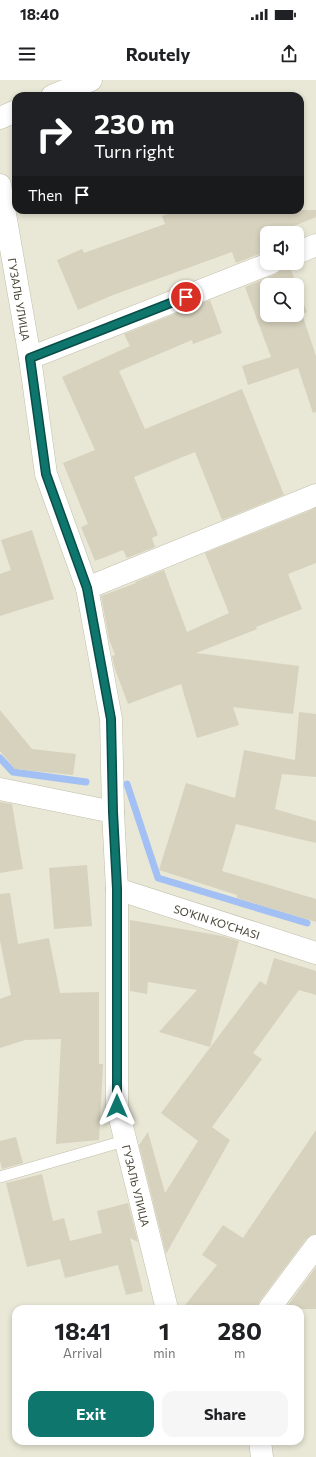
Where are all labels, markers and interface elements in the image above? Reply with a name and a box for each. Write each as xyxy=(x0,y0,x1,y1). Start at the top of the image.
text: 18:40 xyxy=(20,5,59,23)
icon: menu xyxy=(16,43,38,65)
text: Routely xyxy=(126,43,190,65)
icon: share xyxy=(278,43,300,65)
text: 230 m xyxy=(94,106,175,140)
icon: right xyxy=(28,108,80,160)
text: Turn right xyxy=(94,140,174,162)
icon: arrive xyxy=(71,184,93,206)
text: Then xyxy=(28,186,63,204)
map controls xyxy=(260,226,304,322)
button: sound xyxy=(260,226,304,270)
street label: ГУЗАЛЬ УЛИЦА xyxy=(6,257,33,342)
button: search xyxy=(260,278,304,322)
pin xyxy=(169,280,203,314)
icon: arrive xyxy=(175,286,197,308)
street label: SO'KIN KO'CHASI xyxy=(172,901,262,941)
position arrow xyxy=(96,1085,138,1127)
street label: ГУЗАЛЬ УЛИЦА xyxy=(120,1143,153,1228)
text: 18:41 xyxy=(54,1316,111,1345)
text: 1 xyxy=(159,1316,170,1345)
text: 280 xyxy=(218,1316,262,1345)
text: Arrival xyxy=(63,1345,102,1361)
text: min xyxy=(153,1345,175,1361)
text: m xyxy=(234,1345,245,1361)
button: Exit xyxy=(28,1391,154,1437)
button: Share xyxy=(162,1391,288,1437)

